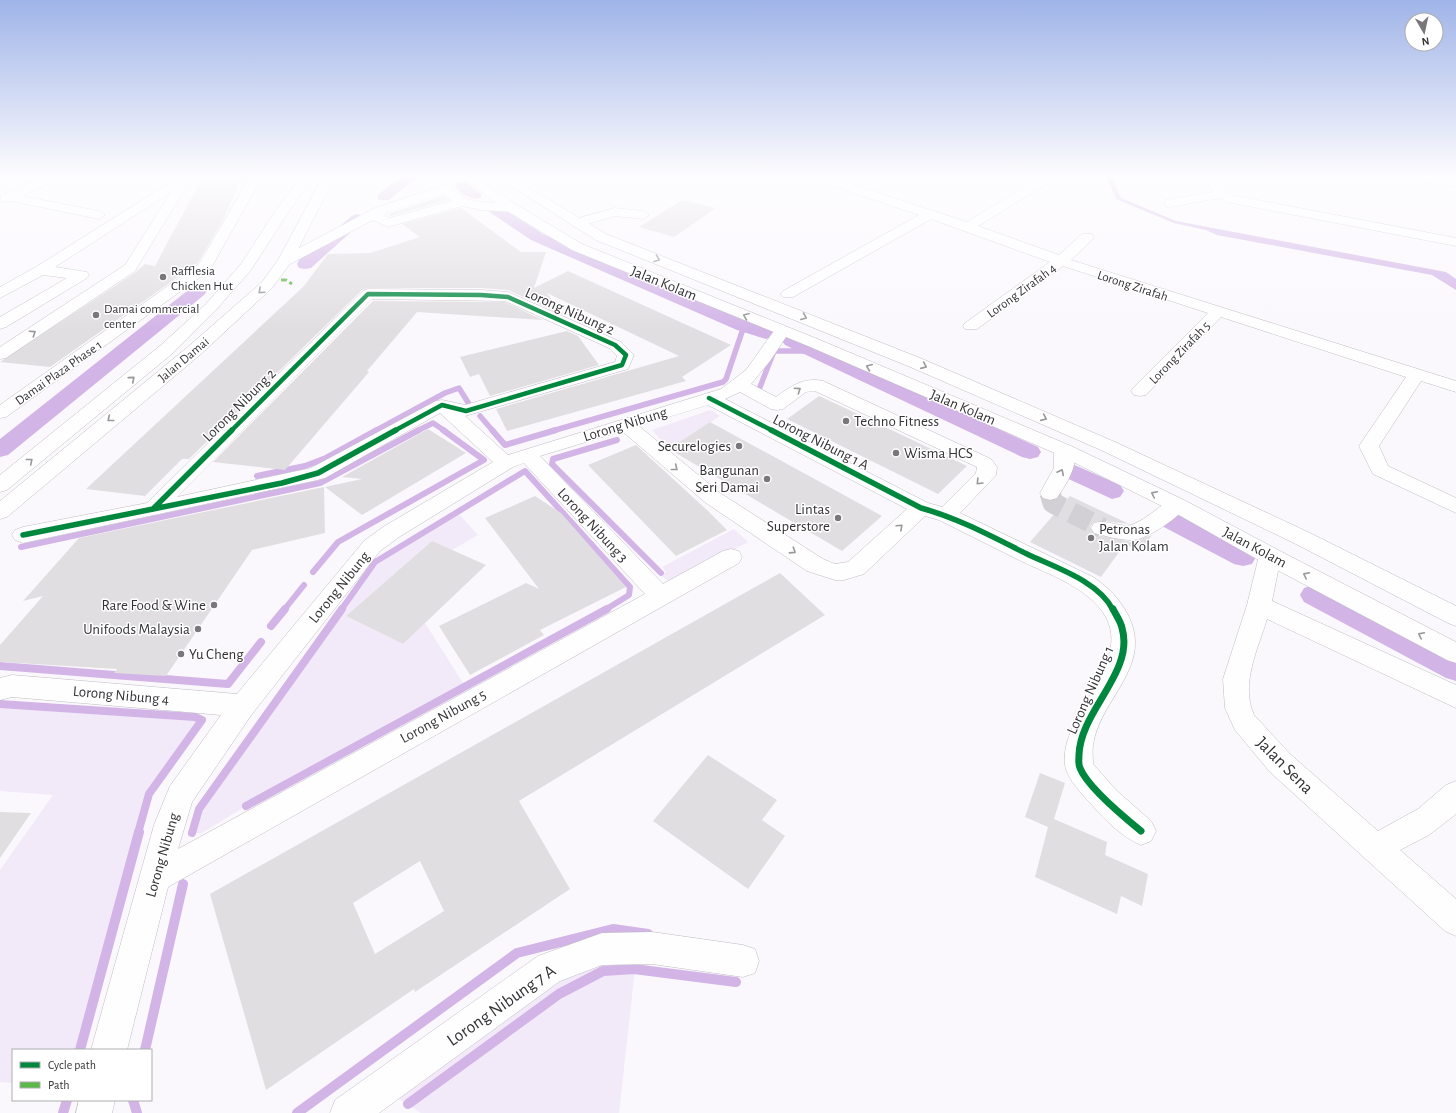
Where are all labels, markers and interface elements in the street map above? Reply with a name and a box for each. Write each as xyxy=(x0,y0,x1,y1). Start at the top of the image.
north arrow xyxy=(1404,12,1444,52)
text: N xyxy=(1421,35,1430,47)
one-way arrow xyxy=(654,255,661,263)
street label: Lorong Zirafah 4 xyxy=(985,262,1059,321)
street label: Jalan Kolam xyxy=(629,263,699,303)
place label: Rafflesia Chicken Hut xyxy=(171,265,233,293)
street label: Lorong Zirafah xyxy=(1096,269,1170,304)
marker: Rafflesia Chicken Hut xyxy=(158,272,168,282)
street label: Lorong Nibung 2 xyxy=(523,285,617,338)
one-way arrow xyxy=(258,286,265,293)
place label: Damai commercial center xyxy=(104,303,199,331)
marker: Damai commercial center xyxy=(91,310,101,320)
one-way arrow xyxy=(743,313,750,321)
one-way arrow xyxy=(800,313,807,321)
street label: Lorong Zirafah 5 xyxy=(1147,319,1213,387)
one-way arrow xyxy=(28,331,35,338)
street label: Jalan Damai xyxy=(156,335,212,385)
street label: Damai Plaza Phase 1 xyxy=(13,339,105,408)
one-way arrow xyxy=(920,361,928,369)
one-way arrow xyxy=(866,364,874,372)
street label: Lorong Nibung 2 xyxy=(200,366,279,445)
one-way arrow xyxy=(127,376,134,383)
street label: Jalan Kolam xyxy=(928,387,998,428)
one-way arrow xyxy=(793,388,800,395)
street label: Lorong Nibung xyxy=(581,404,670,444)
street label: Lorong Nibung 1 A xyxy=(770,412,872,473)
one-way arrow xyxy=(1039,413,1047,421)
one-way arrow xyxy=(108,414,115,421)
place label: Techno Fitness xyxy=(854,414,939,429)
marker: Techno Fitness xyxy=(841,416,851,426)
place label: Securelogies xyxy=(658,439,731,454)
marker: Securelogies xyxy=(734,441,744,451)
place label: Wisma HCS xyxy=(904,446,973,461)
marker: Wisma HCS xyxy=(891,448,901,458)
one-way arrow xyxy=(26,458,33,465)
one-way arrow xyxy=(671,463,678,470)
place label: Bangunan Seri Damai xyxy=(695,463,759,495)
one-way arrow xyxy=(1056,469,1064,477)
marker: Bangunan Seri Damai xyxy=(762,474,772,484)
one-way arrow xyxy=(976,477,984,485)
street label: Lorong Nibung 3 xyxy=(555,485,631,565)
one-way arrow xyxy=(1151,491,1158,499)
place label: Lintas Superstore xyxy=(767,502,830,534)
marker: Lintas Superstore xyxy=(833,513,843,523)
place label: Petronas Jalan Kolam xyxy=(1099,522,1169,554)
street label: Jalan Kolam xyxy=(1220,524,1289,570)
one-way arrow xyxy=(896,525,903,532)
marker: Petronas Jalan Kolam xyxy=(1086,533,1096,543)
one-way arrow xyxy=(789,546,796,553)
street label: Lorong Nibung xyxy=(306,548,373,626)
one-way arrow xyxy=(1303,572,1310,580)
place label: Rare Food & Wine xyxy=(101,598,206,613)
marker: Rare Food & Wine xyxy=(209,600,219,610)
place label: Unifoods Malaysia xyxy=(83,622,190,637)
marker: Unifoods Malaysia xyxy=(193,624,203,634)
one-way arrow xyxy=(1418,632,1426,639)
street label: Lorong Nibung 1 xyxy=(1064,644,1117,736)
place label: Yu Cheng xyxy=(189,647,244,662)
marker: Yu Cheng xyxy=(176,649,186,659)
street label: Lorong Nibung 4 xyxy=(72,684,170,707)
street label: Lorong Nibung 5 xyxy=(398,687,489,746)
street label: Jalan Sena xyxy=(1252,734,1316,798)
street label: Lorong Nibung xyxy=(143,811,182,899)
street label: Lorong Nibung 7 A xyxy=(444,961,560,1050)
legend xyxy=(12,1049,152,1101)
text: Cycle path xyxy=(48,1059,96,1072)
text: Path xyxy=(48,1079,70,1091)

